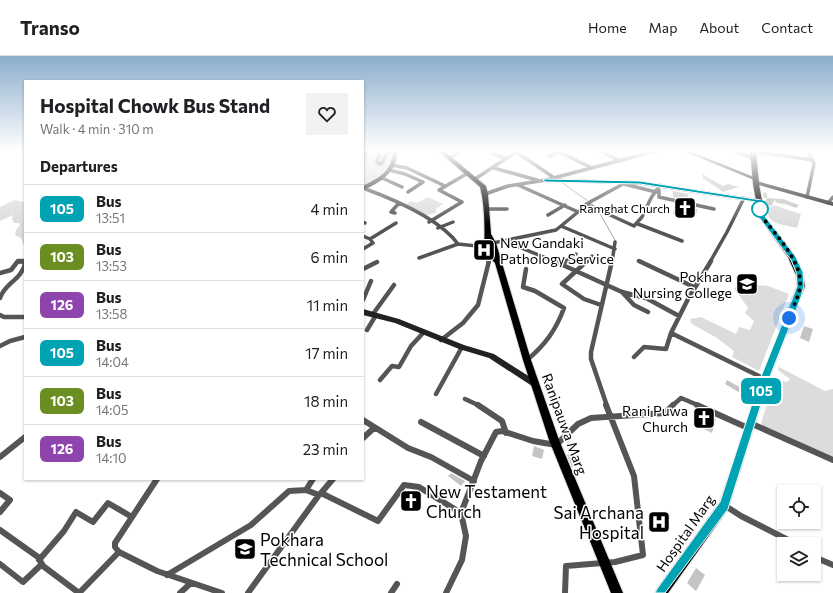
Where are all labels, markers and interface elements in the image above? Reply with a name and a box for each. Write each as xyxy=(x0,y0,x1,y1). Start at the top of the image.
text: Transo xyxy=(20,16,80,39)
text: Home xyxy=(588,19,627,36)
text: Map xyxy=(649,19,677,36)
text: About xyxy=(699,19,739,36)
text: Contact xyxy=(761,19,813,36)
button: heart xyxy=(306,93,348,135)
text: Hospital Chowk Bus Stand xyxy=(40,94,270,117)
text: Walk · 4 min · 310 m xyxy=(40,121,154,137)
text: Departures xyxy=(40,157,118,175)
text: Bus xyxy=(96,192,121,210)
church icon: Ramghat Church xyxy=(672,195,698,221)
text: 105 xyxy=(50,200,74,217)
text: 4 min xyxy=(311,200,348,218)
unlabelled marker xyxy=(751,200,769,218)
place label: Ramghat Church xyxy=(579,201,670,215)
text: 13:51 xyxy=(96,210,125,226)
place label: New Gandaki Pathology Service xyxy=(500,234,614,267)
hospital icon: New Gandaki Pathology Service xyxy=(471,237,497,263)
text: Bus xyxy=(96,240,121,258)
text: 103 xyxy=(50,248,74,265)
text: 6 min xyxy=(310,248,348,266)
text: 13:53 xyxy=(96,258,127,274)
place label: Pokhara Nursing College xyxy=(633,268,732,301)
school or university icon: Pokhara Nursing College xyxy=(734,271,760,297)
text: Bus xyxy=(96,288,121,306)
text: 126 xyxy=(51,296,73,313)
text: 11 min xyxy=(307,296,348,314)
text: 13:58 xyxy=(96,306,127,322)
your location xyxy=(779,308,799,328)
text: Bus xyxy=(96,336,121,354)
text: 105 xyxy=(50,344,74,361)
text: 17 min xyxy=(305,344,348,362)
text: 14:04 xyxy=(96,354,129,370)
street label: Ranipauwa Marg xyxy=(539,371,591,477)
line badge: 105 xyxy=(738,378,784,404)
text: 105 xyxy=(749,382,773,399)
text: Bus xyxy=(96,384,121,402)
text: 103 xyxy=(50,392,74,409)
text: 18 min xyxy=(304,392,348,410)
text: 14:05 xyxy=(96,402,128,418)
place label: Rani Puwa Church xyxy=(622,402,688,435)
church icon: Rani Puwa Church xyxy=(691,405,717,431)
text: Bus xyxy=(96,432,121,450)
text: 126 xyxy=(51,440,73,457)
text: 23 min xyxy=(303,440,348,458)
text: 14:10 xyxy=(96,450,126,466)
place label: New Testament Church xyxy=(426,481,547,522)
map controls xyxy=(777,485,821,581)
button: locate xyxy=(777,485,821,529)
church icon: New Testament Church xyxy=(398,488,424,514)
street label: Hospital Marg xyxy=(652,491,718,575)
place label: Sai Archana Hospital xyxy=(554,502,644,543)
hospital icon: Sai Archana Hospital xyxy=(646,509,672,535)
place label: Pokhara Technical School xyxy=(260,529,388,570)
school or university icon: Pokhara Technical School xyxy=(232,536,258,562)
button: layers xyxy=(777,537,821,581)

